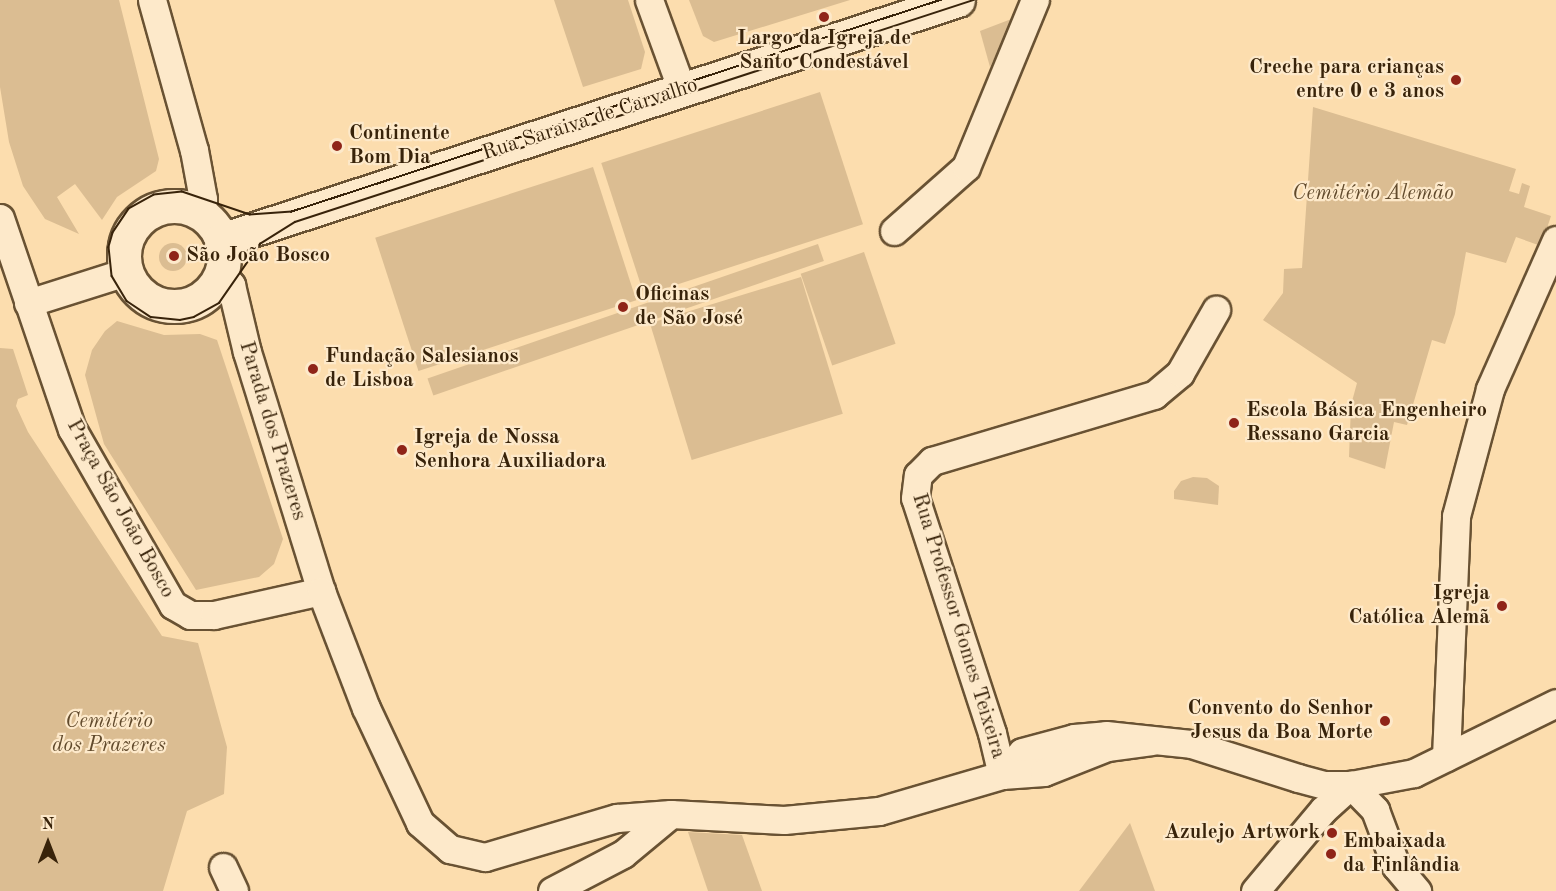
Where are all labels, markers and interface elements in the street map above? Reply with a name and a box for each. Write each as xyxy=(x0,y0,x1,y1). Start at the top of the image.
marker: Largo da Igreja de Santo Condestável xyxy=(817,10,831,24)
place label: Largo da Igreja de Santo Condestável xyxy=(737,26,911,76)
place label: Creche para crianças entre 0 e 3 anos xyxy=(1249,55,1444,105)
street label: Rua Saraiva de Carvalho xyxy=(479,73,701,167)
marker: Creche para crianças entre 0 e 3 anos xyxy=(1449,73,1463,87)
place label: Continente Bom Dia xyxy=(349,121,450,171)
marker: Continente Bom Dia xyxy=(330,139,344,153)
park label: Cemitério Alemão xyxy=(1292,181,1454,207)
place label: São João Bosco xyxy=(186,243,330,269)
marker: São João Bosco xyxy=(167,249,181,263)
place label: Oficinas de São José xyxy=(635,282,743,332)
marker: Oficinas de São José xyxy=(616,300,630,314)
street label: Parada dos Prazeres xyxy=(233,338,311,524)
place label: Fundação Salesianos de Lisboa xyxy=(325,344,518,394)
marker: Fundação Salesianos de Lisboa xyxy=(306,362,320,376)
place label: Escola Básica Engenheiro Ressano Garcia xyxy=(1246,398,1487,448)
street label: Praça São João Bosco xyxy=(60,415,180,603)
marker: Escola Básica Engenheiro Ressano Garcia xyxy=(1227,416,1241,430)
place label: Igreja de Nossa Senhora Auxiliadora xyxy=(414,425,606,475)
marker: Igreja de Nossa Senhora Auxiliadora xyxy=(395,443,409,457)
street label: Rua Professor Gomes Teixeira xyxy=(906,490,1010,762)
place label: Igreja Católica Alemã xyxy=(1349,581,1490,631)
marker: Igreja Católica Alemã xyxy=(1495,599,1509,613)
place label: Convento do Senhor Jesus da Boa Morte xyxy=(1187,696,1373,746)
park label: Cemitério dos Prazeres xyxy=(52,709,166,759)
marker: Convento do Senhor Jesus da Boa Morte xyxy=(1378,714,1392,728)
north arrow xyxy=(18,813,78,873)
text: N xyxy=(42,817,54,833)
place label: Azulejo Artwork xyxy=(1164,820,1320,846)
marker: Azulejo Artwork xyxy=(1325,826,1339,840)
place label: Embaixada da Finlândia xyxy=(1343,829,1460,879)
marker: Embaixada da Finlândia xyxy=(1324,847,1338,861)

